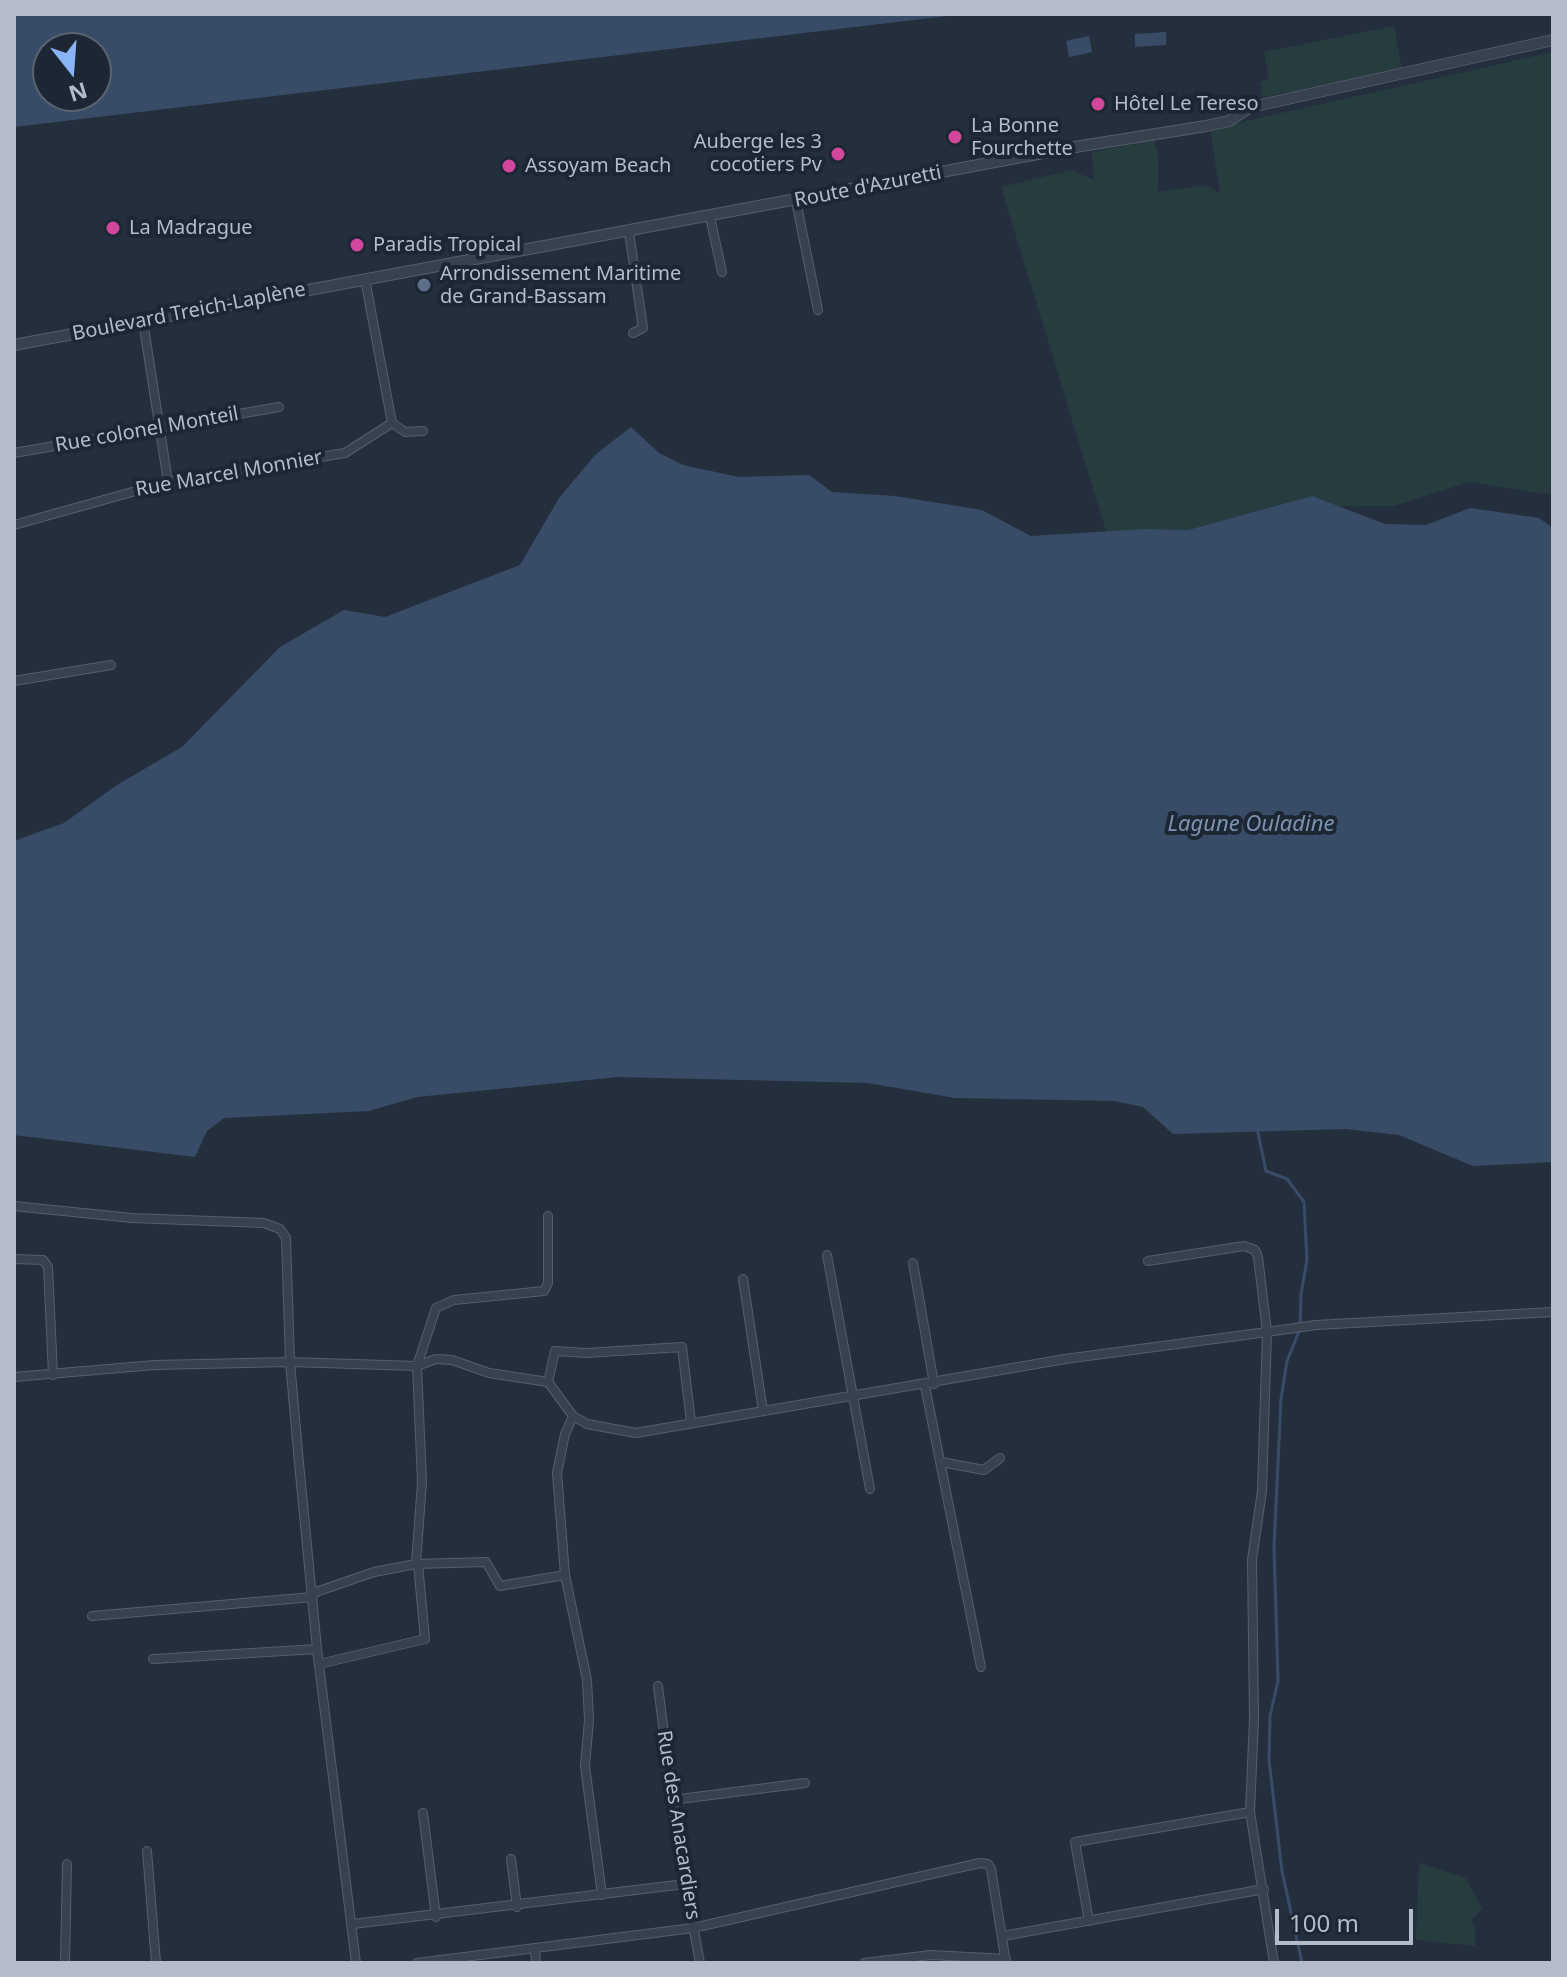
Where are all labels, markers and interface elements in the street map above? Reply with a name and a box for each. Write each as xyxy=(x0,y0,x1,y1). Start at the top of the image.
north arrow xyxy=(32,32,112,112)
text: N xyxy=(65,76,91,110)
place label: Hôtel Le Tereso xyxy=(1114,92,1259,116)
marker: Hôtel Le Tereso xyxy=(1089,95,1107,113)
place label: La Bonne Fourchette xyxy=(971,114,1073,161)
marker: La Bonne Fourchette xyxy=(946,128,964,146)
place label: Auberge les 3 cocotiers Pv xyxy=(694,130,822,177)
marker: Auberge les 3 cocotiers Pv xyxy=(829,145,847,163)
place label: Assoyam Beach xyxy=(525,154,671,178)
marker: Assoyam Beach xyxy=(500,157,518,175)
street label: Route d'Azuretti xyxy=(792,161,944,213)
place label: La Madrague xyxy=(129,216,253,240)
marker: La Madrague xyxy=(104,219,122,237)
place label: Paradis Tropical xyxy=(373,233,521,257)
marker: Paradis Tropical xyxy=(348,236,366,254)
place label: Arrondissement Maritime de Grand-Bassam xyxy=(440,262,681,309)
marker: Arrondissement Maritime de Grand-Bassam xyxy=(415,276,433,294)
street label: Boulevard Treich-Laplène xyxy=(70,278,308,346)
street label: Rue colonel Monteil xyxy=(53,402,241,458)
street label: Rue Marcel Monnier xyxy=(134,446,324,502)
water label: Lagune Ouladine xyxy=(1168,812,1334,838)
street label: Rue des Anacardiers xyxy=(651,1729,705,1921)
scale bar xyxy=(1279,1893,1417,1943)
text: 100 m xyxy=(1289,1906,1359,1939)

